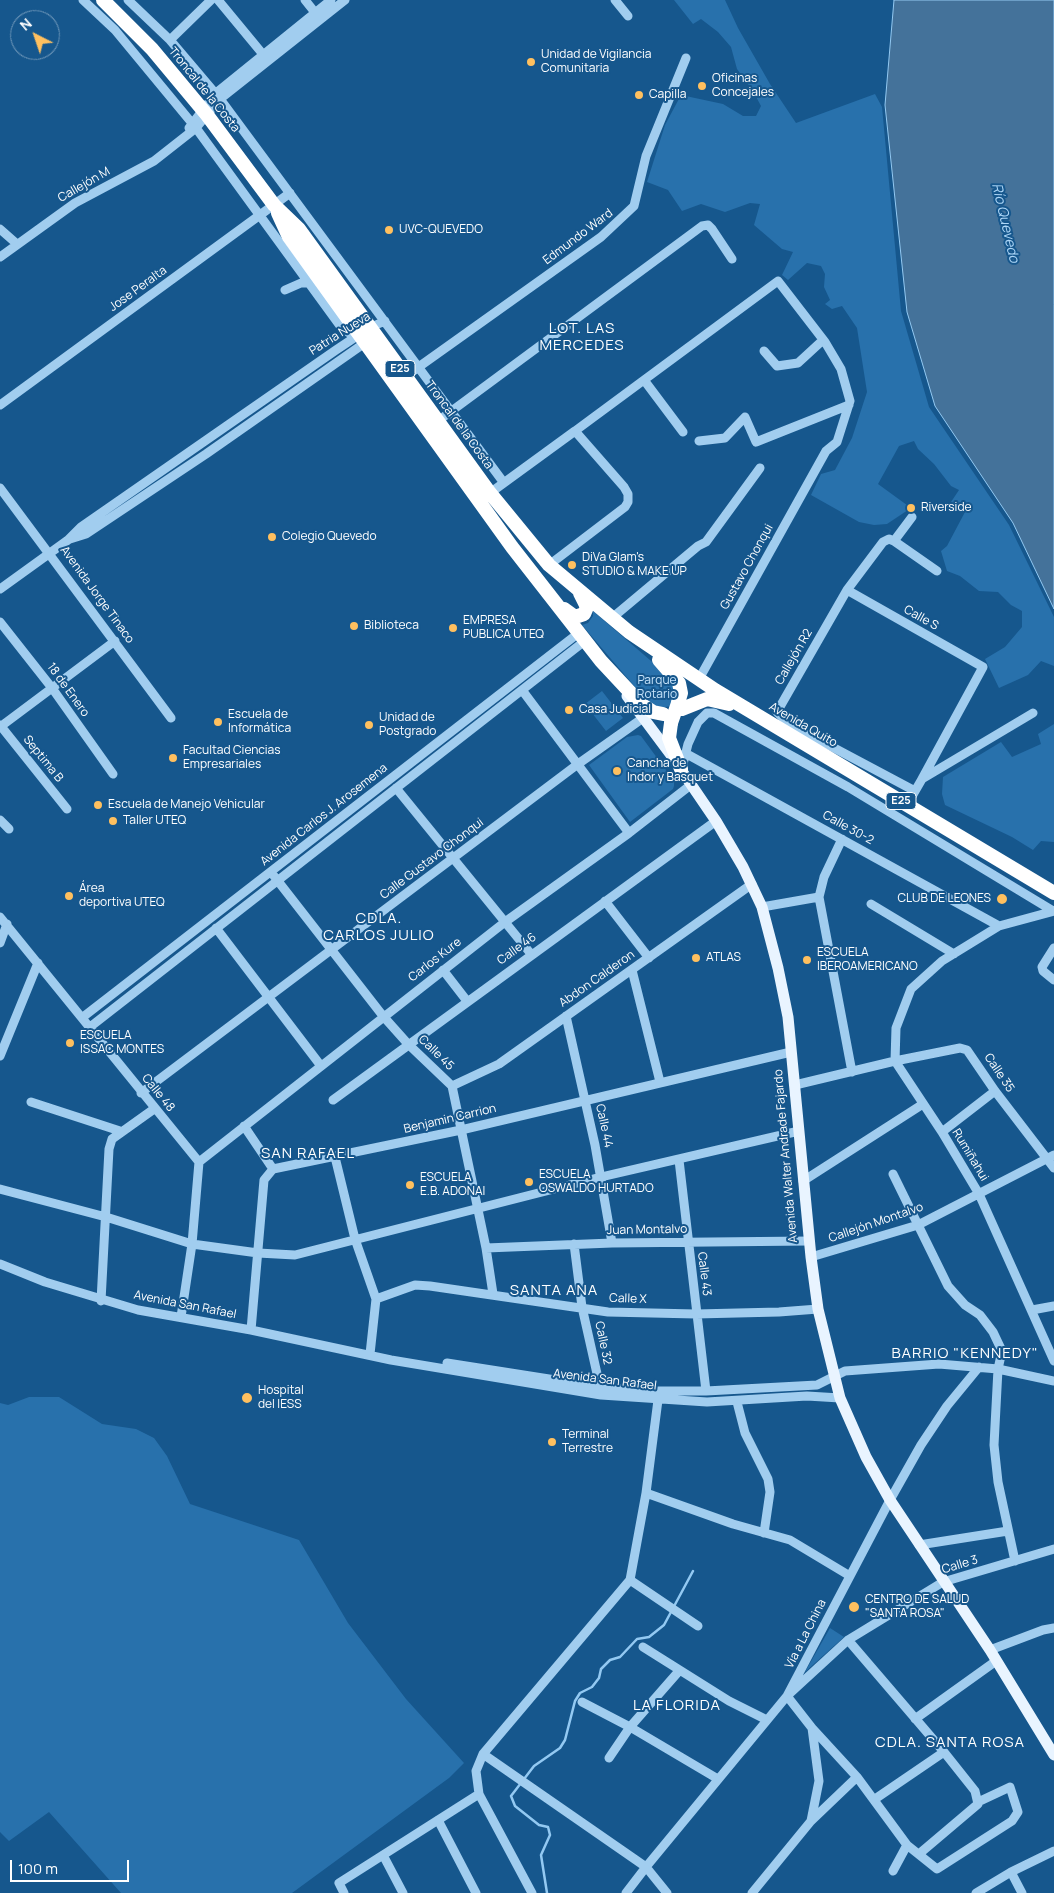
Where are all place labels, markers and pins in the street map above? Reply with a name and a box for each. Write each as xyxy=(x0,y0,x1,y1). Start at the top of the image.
place label: Unidad de Vigilancia Comunitaria xyxy=(541,48,651,76)
marker: Unidad de Vigilancia Comunitaria xyxy=(525,56,537,68)
place label: Oficinas Concejales xyxy=(712,72,774,100)
marker: Oficinas Concejales xyxy=(696,80,708,92)
place label: Capilla xyxy=(649,88,686,102)
marker: Capilla xyxy=(633,89,645,101)
place label: UVC-QUEVEDO xyxy=(399,223,483,237)
marker: UVC-QUEVEDO xyxy=(383,224,395,236)
place label: Riverside xyxy=(921,501,972,515)
marker: Riverside xyxy=(905,502,917,514)
place label: Colegio Quevedo xyxy=(282,530,377,544)
marker: Colegio Quevedo xyxy=(266,531,278,543)
place label: DiVa Glam's STUDIO & MAKE UP xyxy=(582,551,687,579)
marker: DiVa Glam's STUDIO & MAKE UP xyxy=(566,559,578,571)
place label: EMPRESA PUBLICA UTEQ xyxy=(463,614,544,642)
place label: Biblioteca xyxy=(364,619,419,633)
marker: Biblioteca xyxy=(348,620,360,632)
marker: EMPRESA PUBLICA UTEQ xyxy=(447,622,459,634)
place label: Casa Judicial xyxy=(579,703,651,717)
marker: Casa Judicial xyxy=(563,704,575,716)
place label: Escuela de Informática xyxy=(228,708,291,736)
place label: Unidad de Postgrado xyxy=(379,711,436,739)
marker: Escuela de Informática xyxy=(212,716,224,728)
marker: Unidad de Postgrado xyxy=(363,719,375,731)
place label: Facultad Ciencias Empresariales xyxy=(183,744,281,772)
marker: Facultad Ciencias Empresariales xyxy=(167,752,179,764)
place label: Cancha de Indor y Basquet xyxy=(627,757,713,785)
marker: Cancha de Indor y Basquet xyxy=(611,765,623,777)
place label: Escuela de Manejo Vehicular xyxy=(108,798,265,812)
marker: Escuela de Manejo Vehicular xyxy=(92,799,104,811)
place label: Taller UTEQ xyxy=(123,814,186,828)
marker: Taller UTEQ xyxy=(107,815,119,827)
place label: Área deportiva UTEQ xyxy=(79,882,165,910)
marker: Área deportiva UTEQ xyxy=(63,890,75,902)
place label: CLUB DE LEONES xyxy=(897,892,991,906)
marker: CLUB DE LEONES xyxy=(995,892,1009,906)
place label: ESCUELA IBEROAMERICANO xyxy=(817,946,918,974)
place label: ATLAS xyxy=(706,951,741,965)
marker: ATLAS xyxy=(690,952,702,964)
marker: ESCUELA IBEROAMERICANO xyxy=(801,954,813,966)
place label: ESCUELA ISSAC MONTES xyxy=(80,1029,164,1057)
marker: ESCUELA ISSAC MONTES xyxy=(64,1037,76,1049)
place label: ESCUELA OSWALDO HURTADO xyxy=(539,1168,654,1196)
place label: ESCUELA E.B. ADONAI xyxy=(420,1171,485,1199)
marker: ESCUELA OSWALDO HURTADO xyxy=(523,1176,535,1188)
marker: ESCUELA E.B. ADONAI xyxy=(404,1179,416,1191)
place label: Hospital del IESS xyxy=(258,1384,304,1412)
marker: Hospital del IESS xyxy=(240,1391,254,1405)
place label: Terminal Terrestre xyxy=(562,1428,613,1456)
marker: Terminal Terrestre xyxy=(546,1436,558,1448)
place label: CENTRO DE SALUD "SANTA ROSA" xyxy=(865,1593,969,1621)
marker: CENTRO DE SALUD "SANTA ROSA" xyxy=(847,1600,861,1614)

